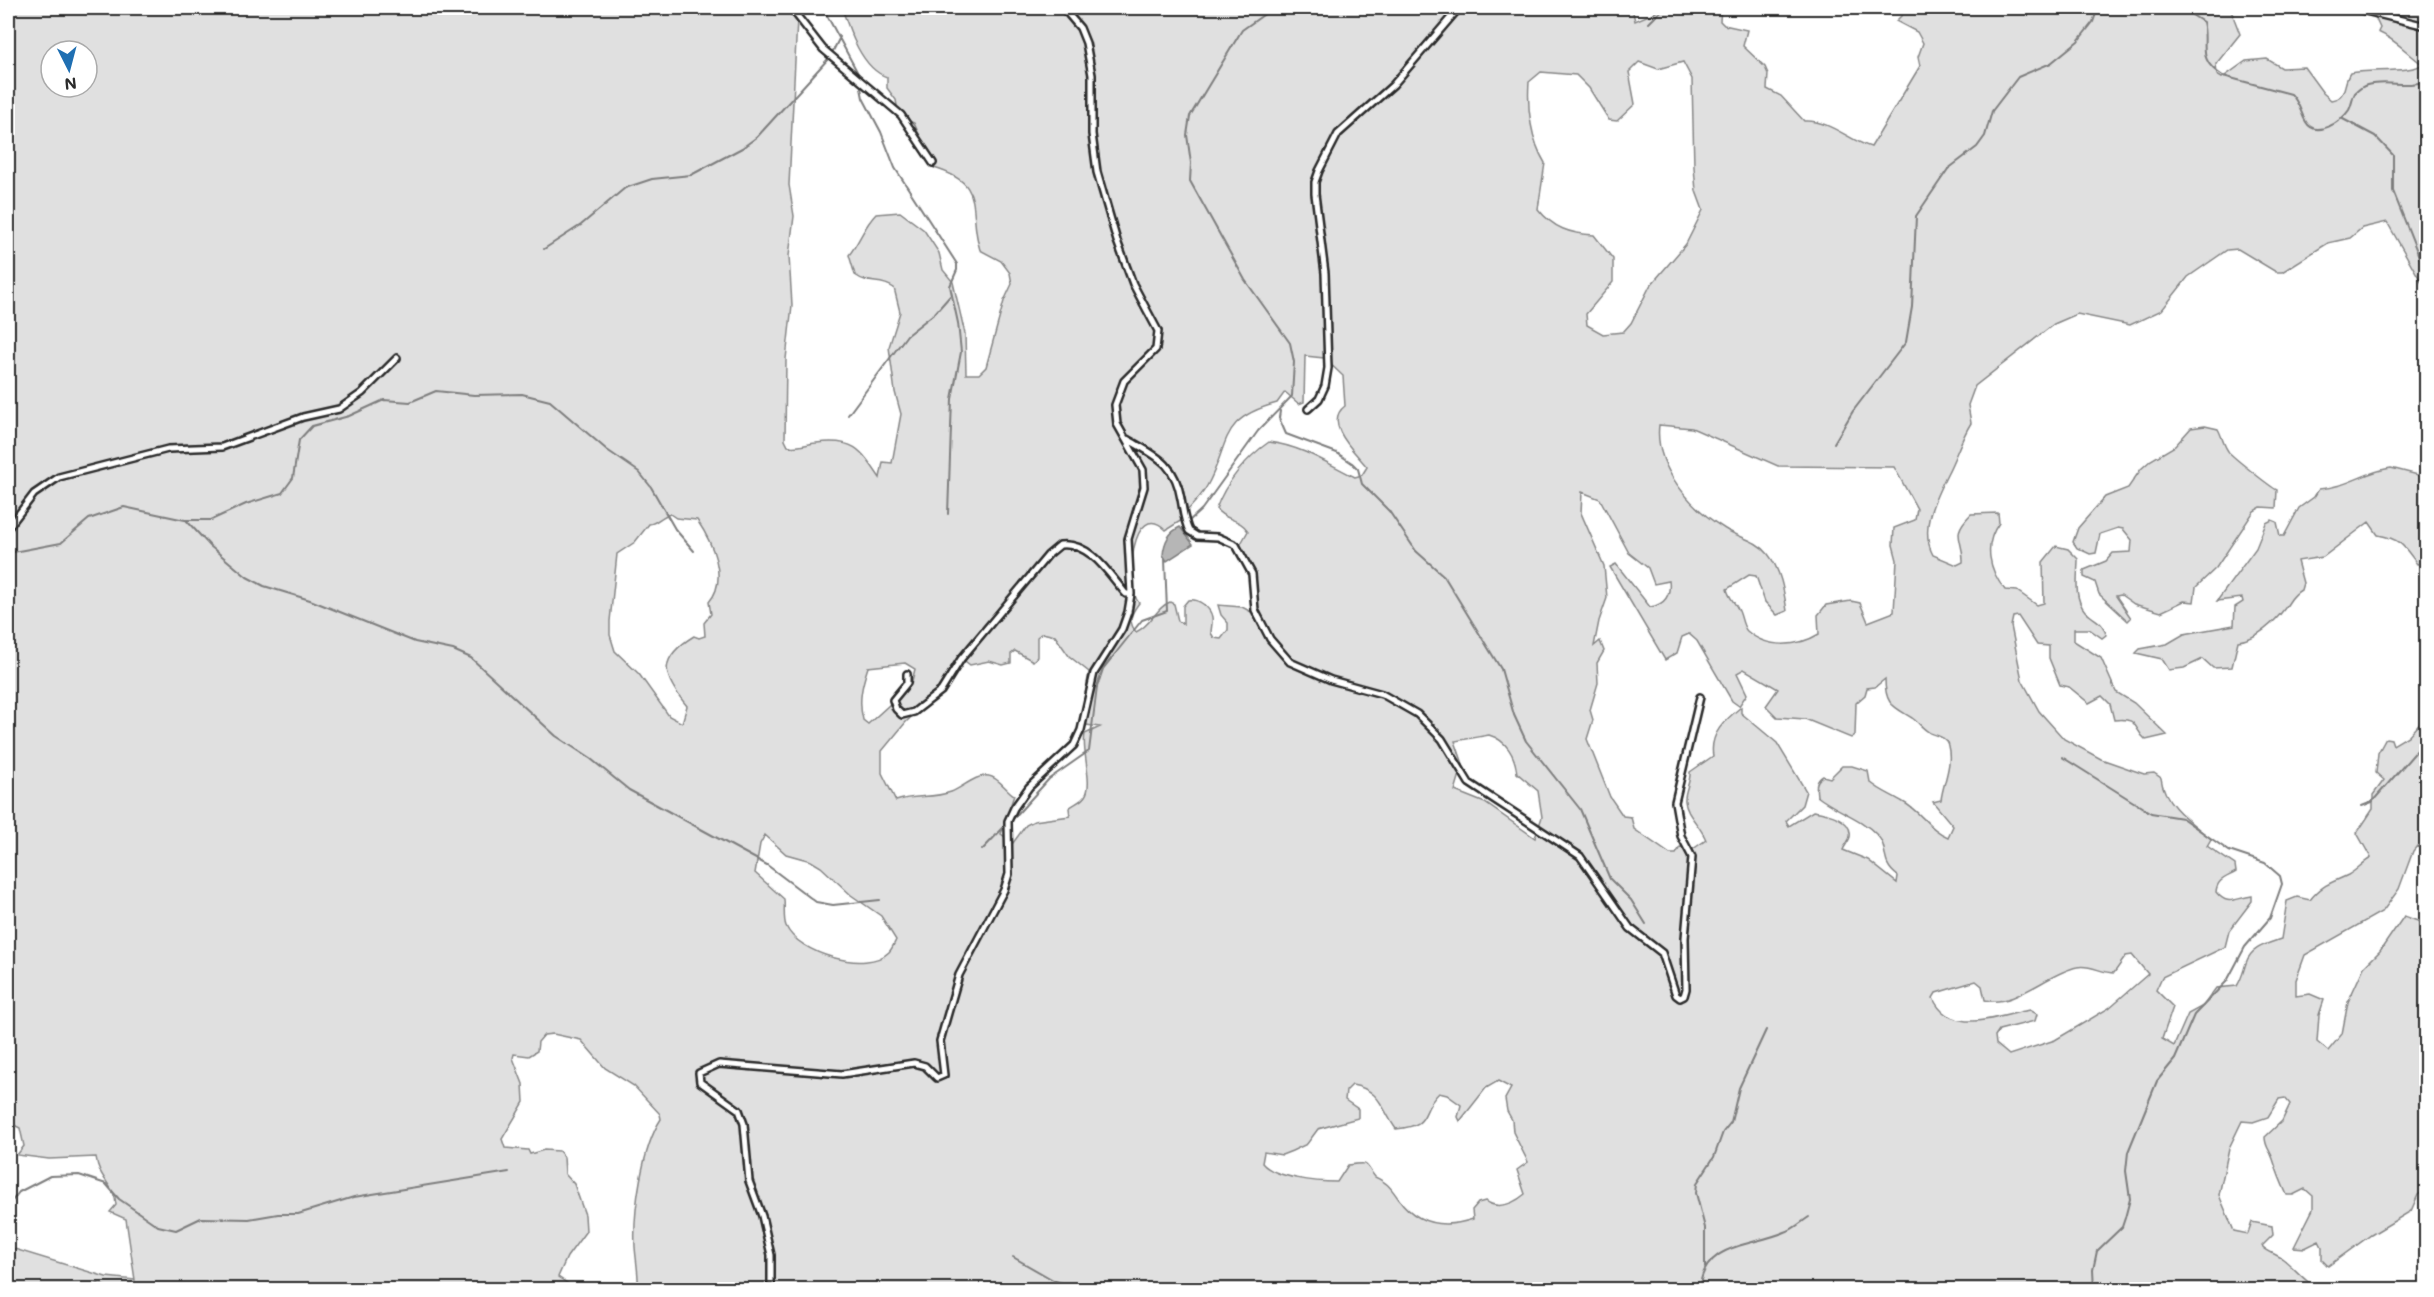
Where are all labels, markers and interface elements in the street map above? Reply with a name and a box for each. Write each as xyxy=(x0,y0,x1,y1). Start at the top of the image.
north arrow xyxy=(39,39,99,99)
text: N xyxy=(63,73,78,95)

